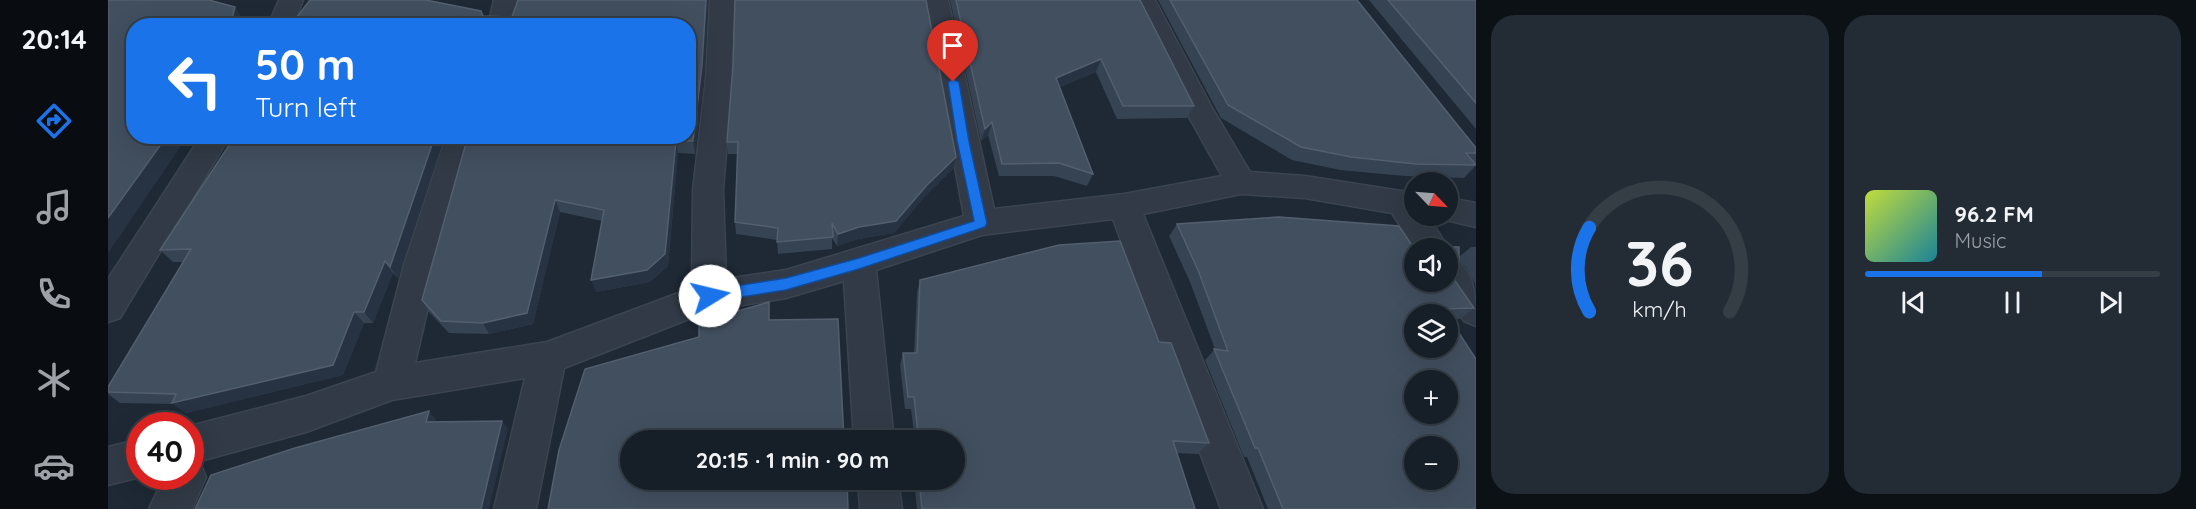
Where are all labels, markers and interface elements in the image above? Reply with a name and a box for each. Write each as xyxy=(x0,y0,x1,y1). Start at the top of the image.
pin xyxy=(927,20,978,82)
text: 20:14 xyxy=(21,22,87,56)
icon: arrive xyxy=(936,29,969,62)
text: 50 m xyxy=(255,38,355,91)
icon: left xyxy=(156,42,234,120)
text: Turn left xyxy=(255,90,357,124)
icon: directions xyxy=(33,100,75,142)
north arrow xyxy=(1404,172,1458,226)
map controls xyxy=(1404,172,1458,490)
icon: music xyxy=(33,186,75,228)
text: 96.2 FM xyxy=(1955,200,2034,228)
text: 36 xyxy=(1626,224,1694,302)
text: Music xyxy=(1955,228,2006,253)
button: sound xyxy=(1404,238,1458,292)
position arrow xyxy=(678,264,742,328)
icon: phone xyxy=(33,273,75,315)
icon: previous xyxy=(1897,286,1930,319)
icon: pause xyxy=(1996,286,2029,319)
icon: next xyxy=(2094,286,2127,319)
text: km/h xyxy=(1633,296,1687,322)
button: layers xyxy=(1404,304,1458,358)
icon: climate xyxy=(33,359,75,401)
button: + xyxy=(1404,370,1458,424)
speed limit sign: 40 xyxy=(126,412,204,490)
button: − xyxy=(1404,436,1458,490)
icon: car xyxy=(33,445,75,487)
text: 20:15 · 1 min · 90 m xyxy=(696,446,889,474)

